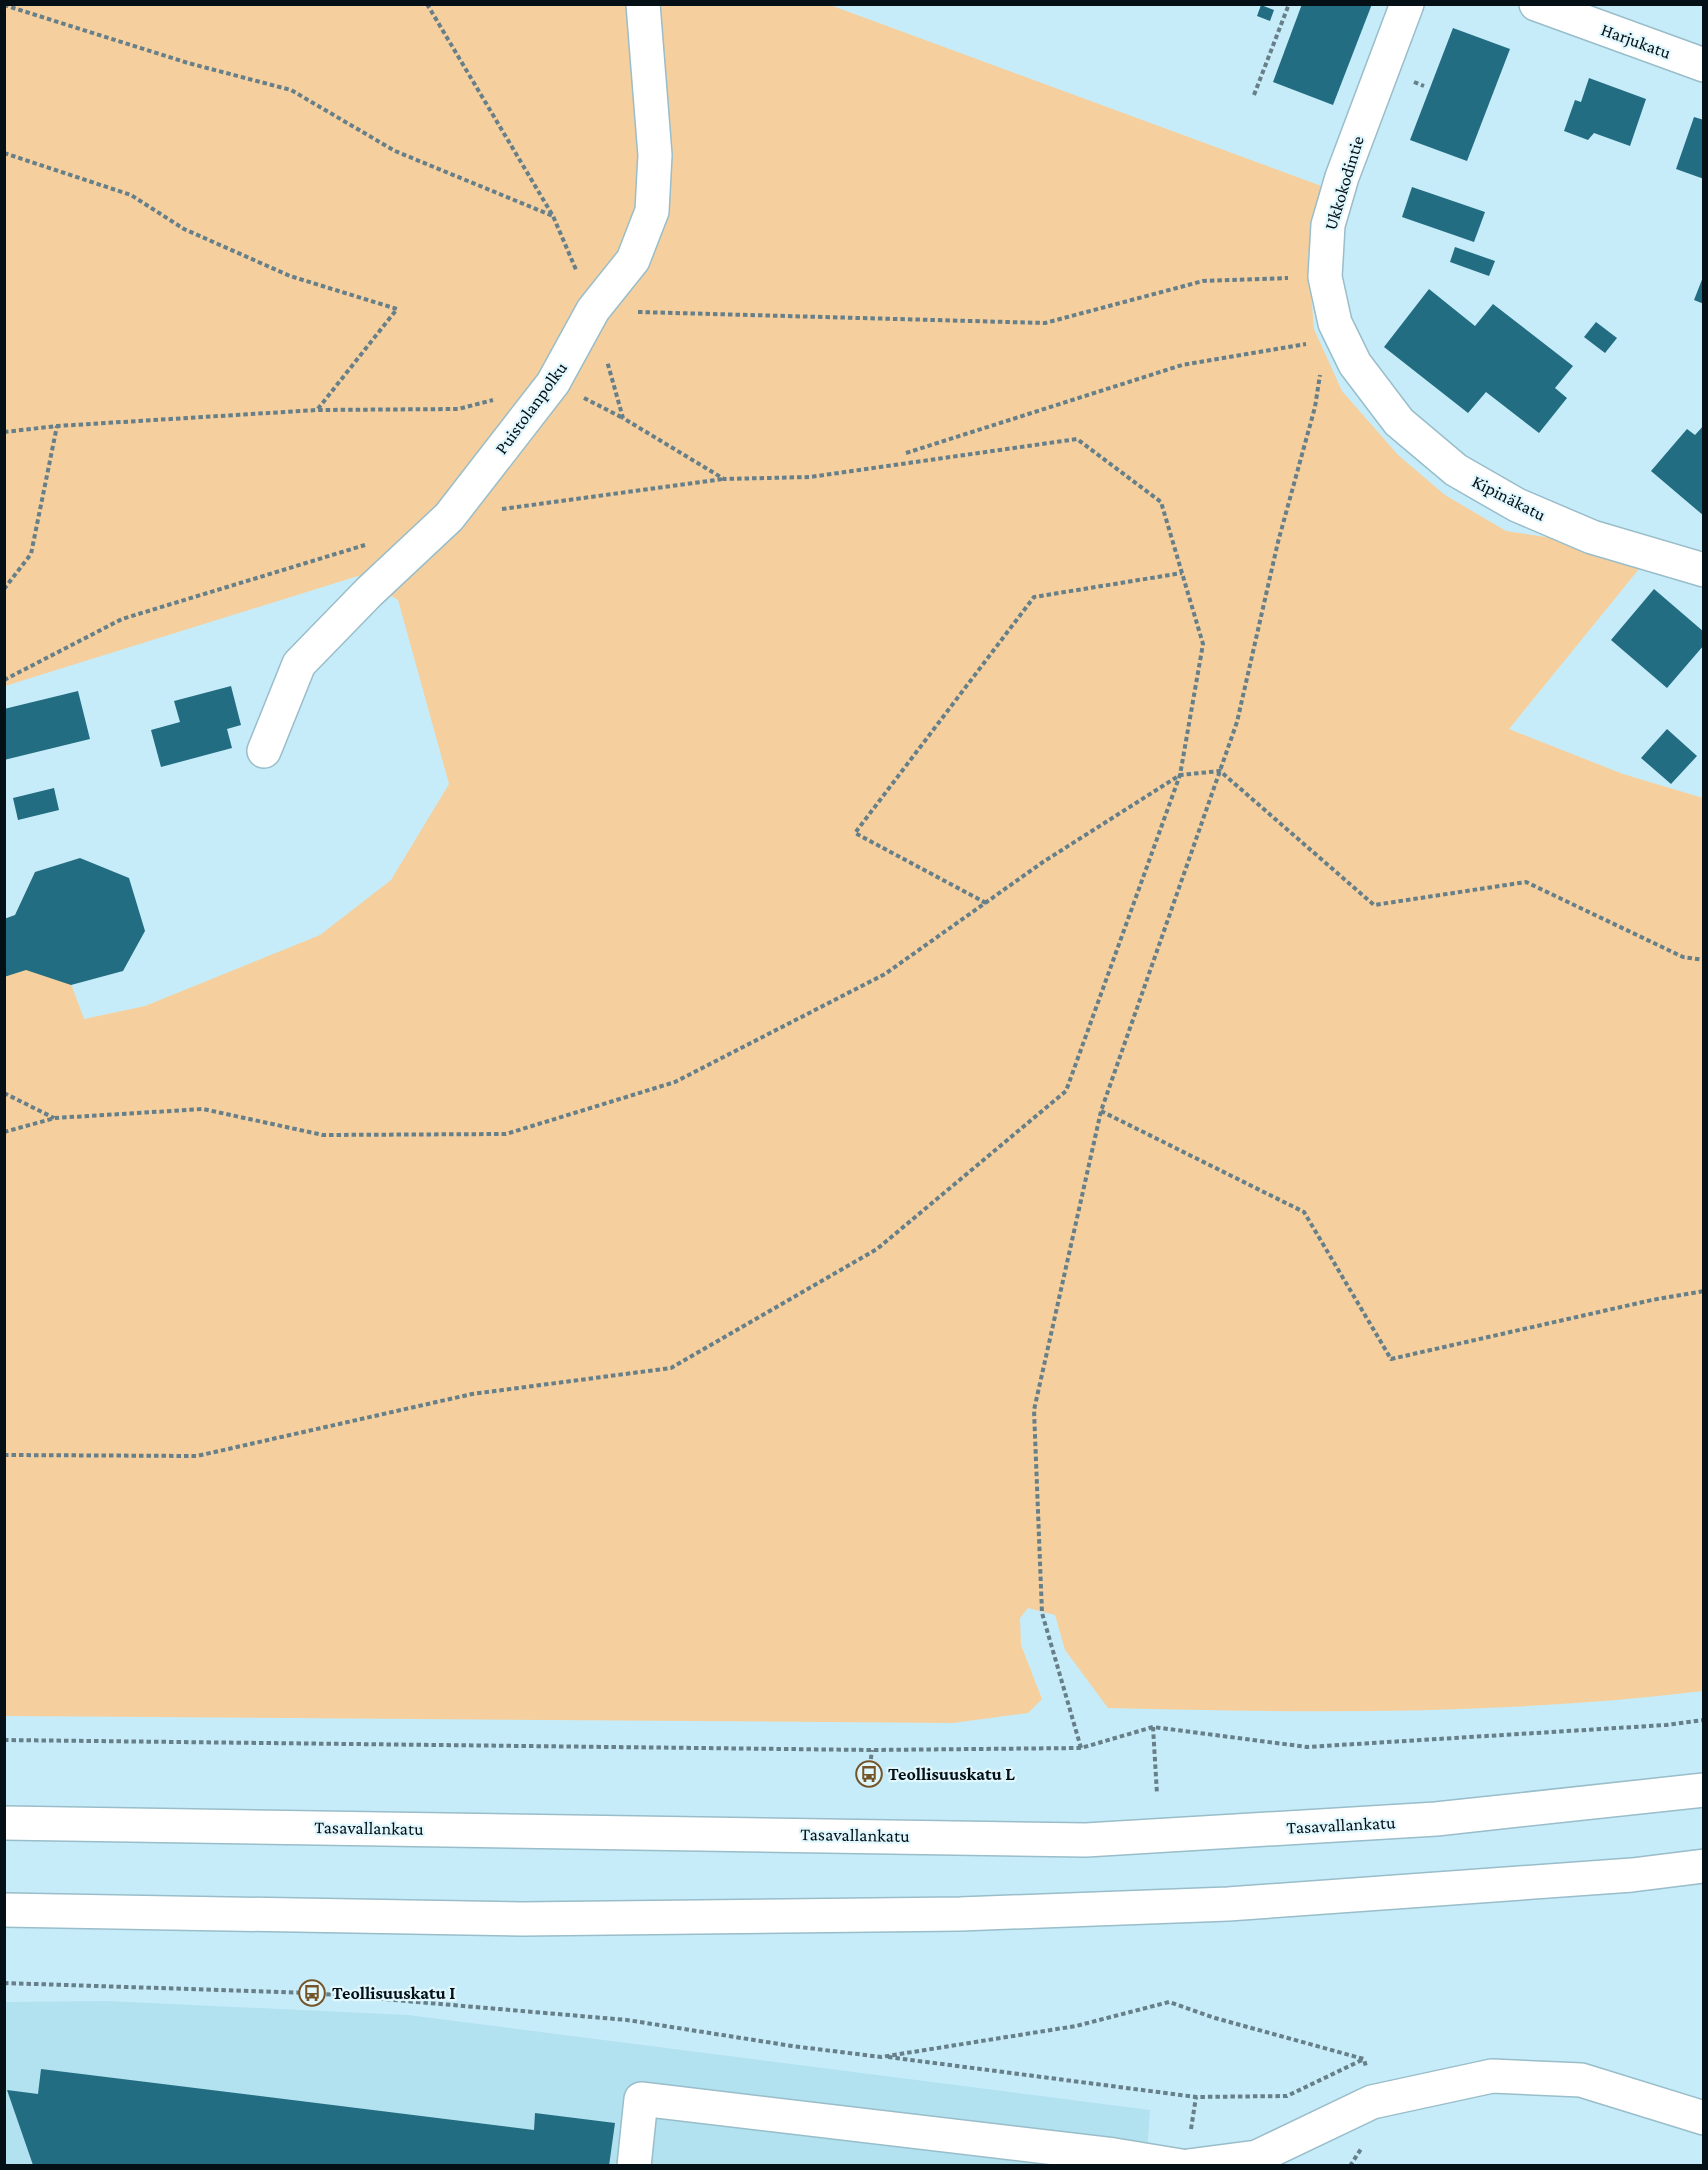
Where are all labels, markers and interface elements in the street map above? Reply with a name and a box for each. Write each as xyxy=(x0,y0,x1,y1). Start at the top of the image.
street label: Harjukatu xyxy=(1598,19,1674,64)
street label: Ukkokodintie xyxy=(1320,133,1368,233)
street label: Puistolanpolku xyxy=(491,358,571,458)
street label: Kipinäkatu xyxy=(1469,471,1549,525)
bus stop icon: Teollisuuskatu L xyxy=(854,1759,884,1789)
place label: Teollisuuskatu L xyxy=(888,1764,1015,1784)
street label: Tasavallankatu xyxy=(1286,1812,1396,1838)
street label: Tasavallankatu xyxy=(314,1817,424,1839)
street label: Tasavallankatu xyxy=(800,1824,910,1846)
bus stop icon: Teollisuuskatu I xyxy=(297,1978,327,2008)
place label: Teollisuuskatu I xyxy=(332,1983,455,2003)

